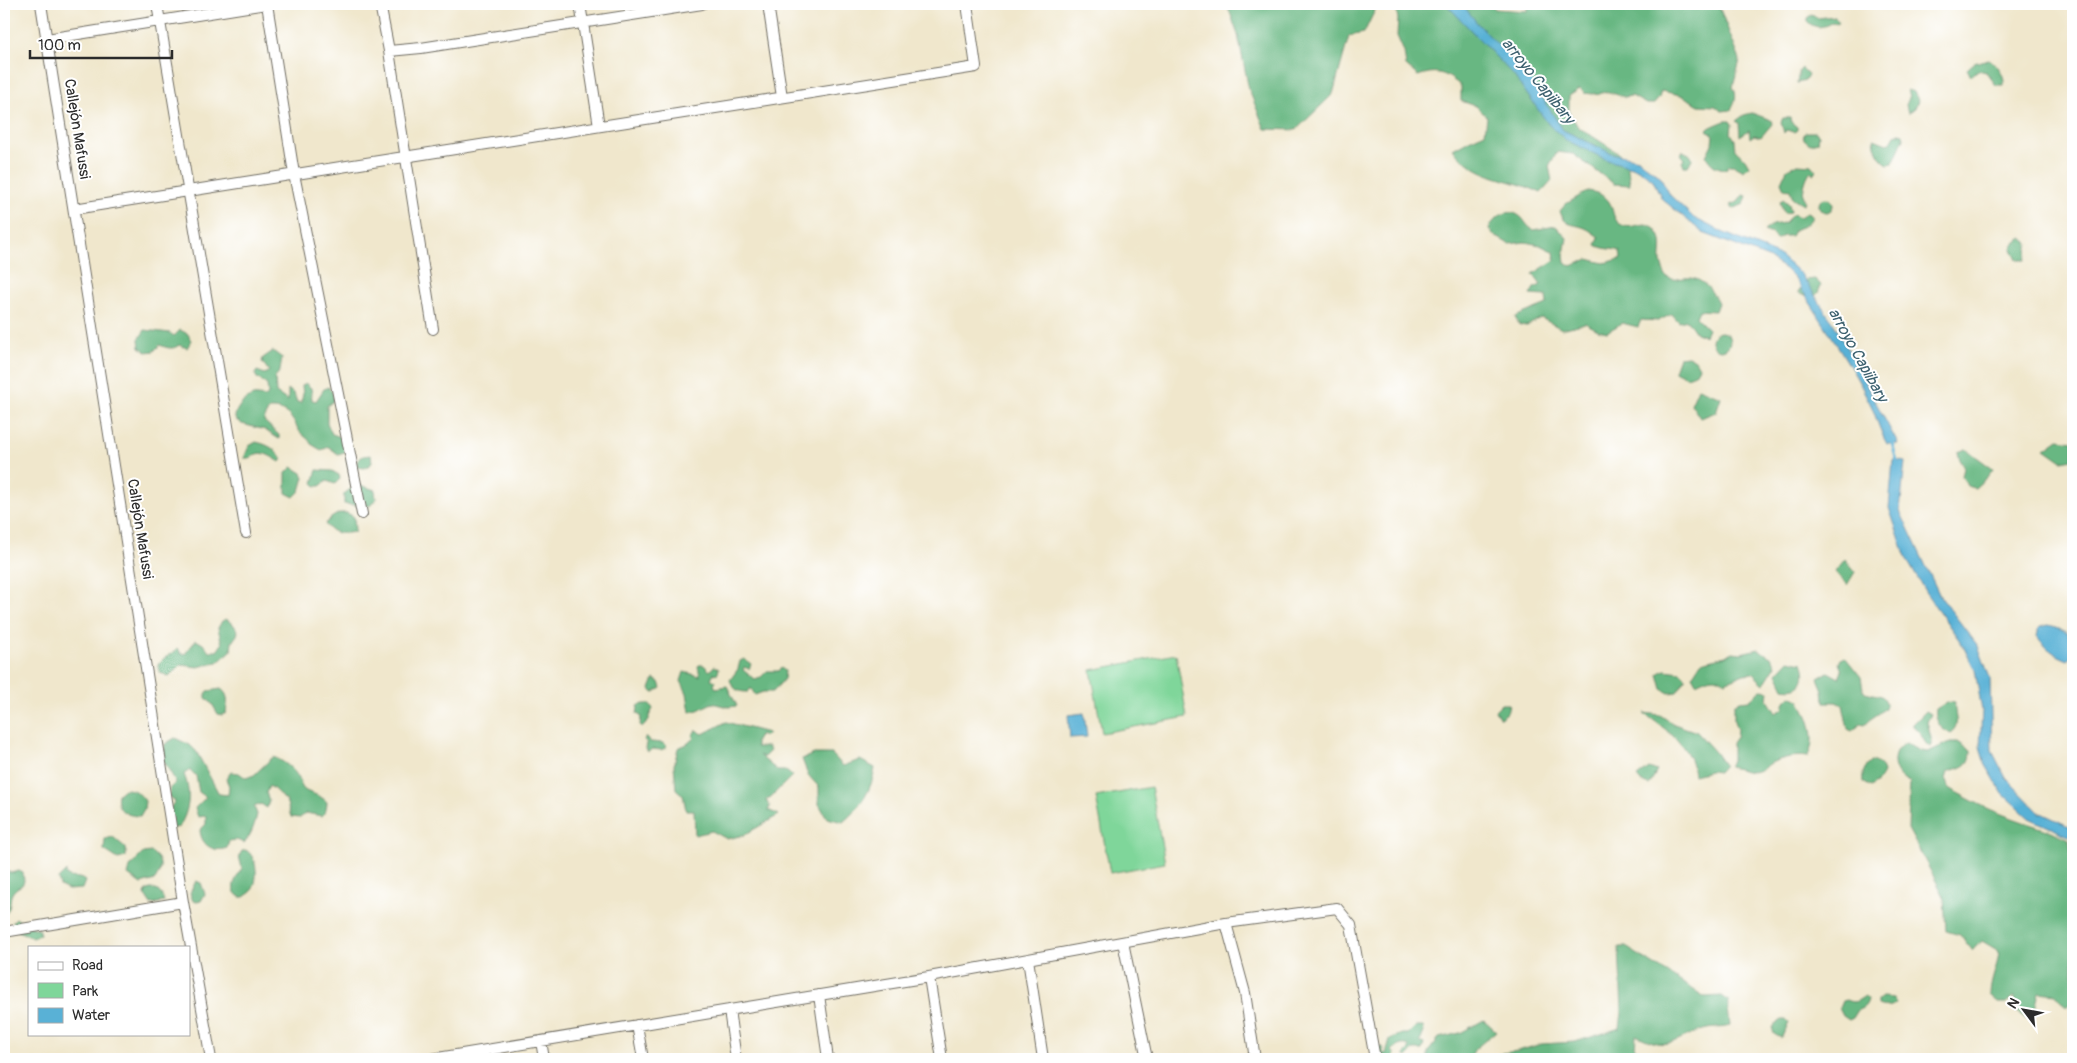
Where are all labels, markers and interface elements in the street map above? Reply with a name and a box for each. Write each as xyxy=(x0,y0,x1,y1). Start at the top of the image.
scale bar xyxy=(30,28,172,60)
water label: arroyo Capiibary xyxy=(1497,34,1580,130)
text: 100 m xyxy=(38,36,81,55)
street label: Callejón Mafussi xyxy=(60,78,94,181)
water label: arroyo Capiibary xyxy=(1824,304,1893,407)
street label: Callejón Mafussi xyxy=(123,478,157,581)
legend xyxy=(28,946,190,1036)
text: Road xyxy=(72,956,103,975)
text: Park xyxy=(72,982,99,1001)
north arrow xyxy=(2000,986,2050,1036)
text: N xyxy=(2004,995,2023,1012)
text: Water xyxy=(72,1006,111,1025)

